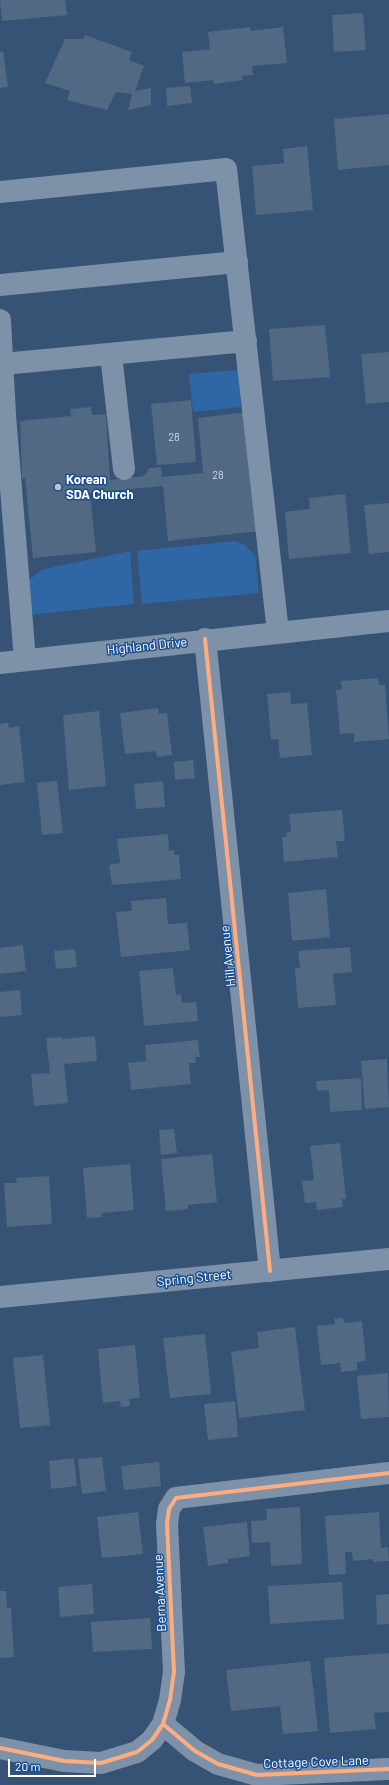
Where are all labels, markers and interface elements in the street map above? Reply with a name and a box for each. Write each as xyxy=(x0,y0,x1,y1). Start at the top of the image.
house number: 28 xyxy=(168,430,180,444)
house number: 28 xyxy=(212,468,224,482)
place label: Korean SDA Church xyxy=(66,472,134,503)
marker: Korean SDA Church xyxy=(53,482,63,492)
street label: Highland Drive xyxy=(106,634,188,658)
street label: Hill Avenue xyxy=(217,924,239,988)
street label: Spring Street xyxy=(156,1266,232,1290)
street label: Berna Avenue xyxy=(150,1554,170,1632)
scale bar xyxy=(10,1751,98,1777)
street label: Cottage Cove Lane xyxy=(263,1752,369,1772)
text: 20 m xyxy=(15,1759,41,1773)

